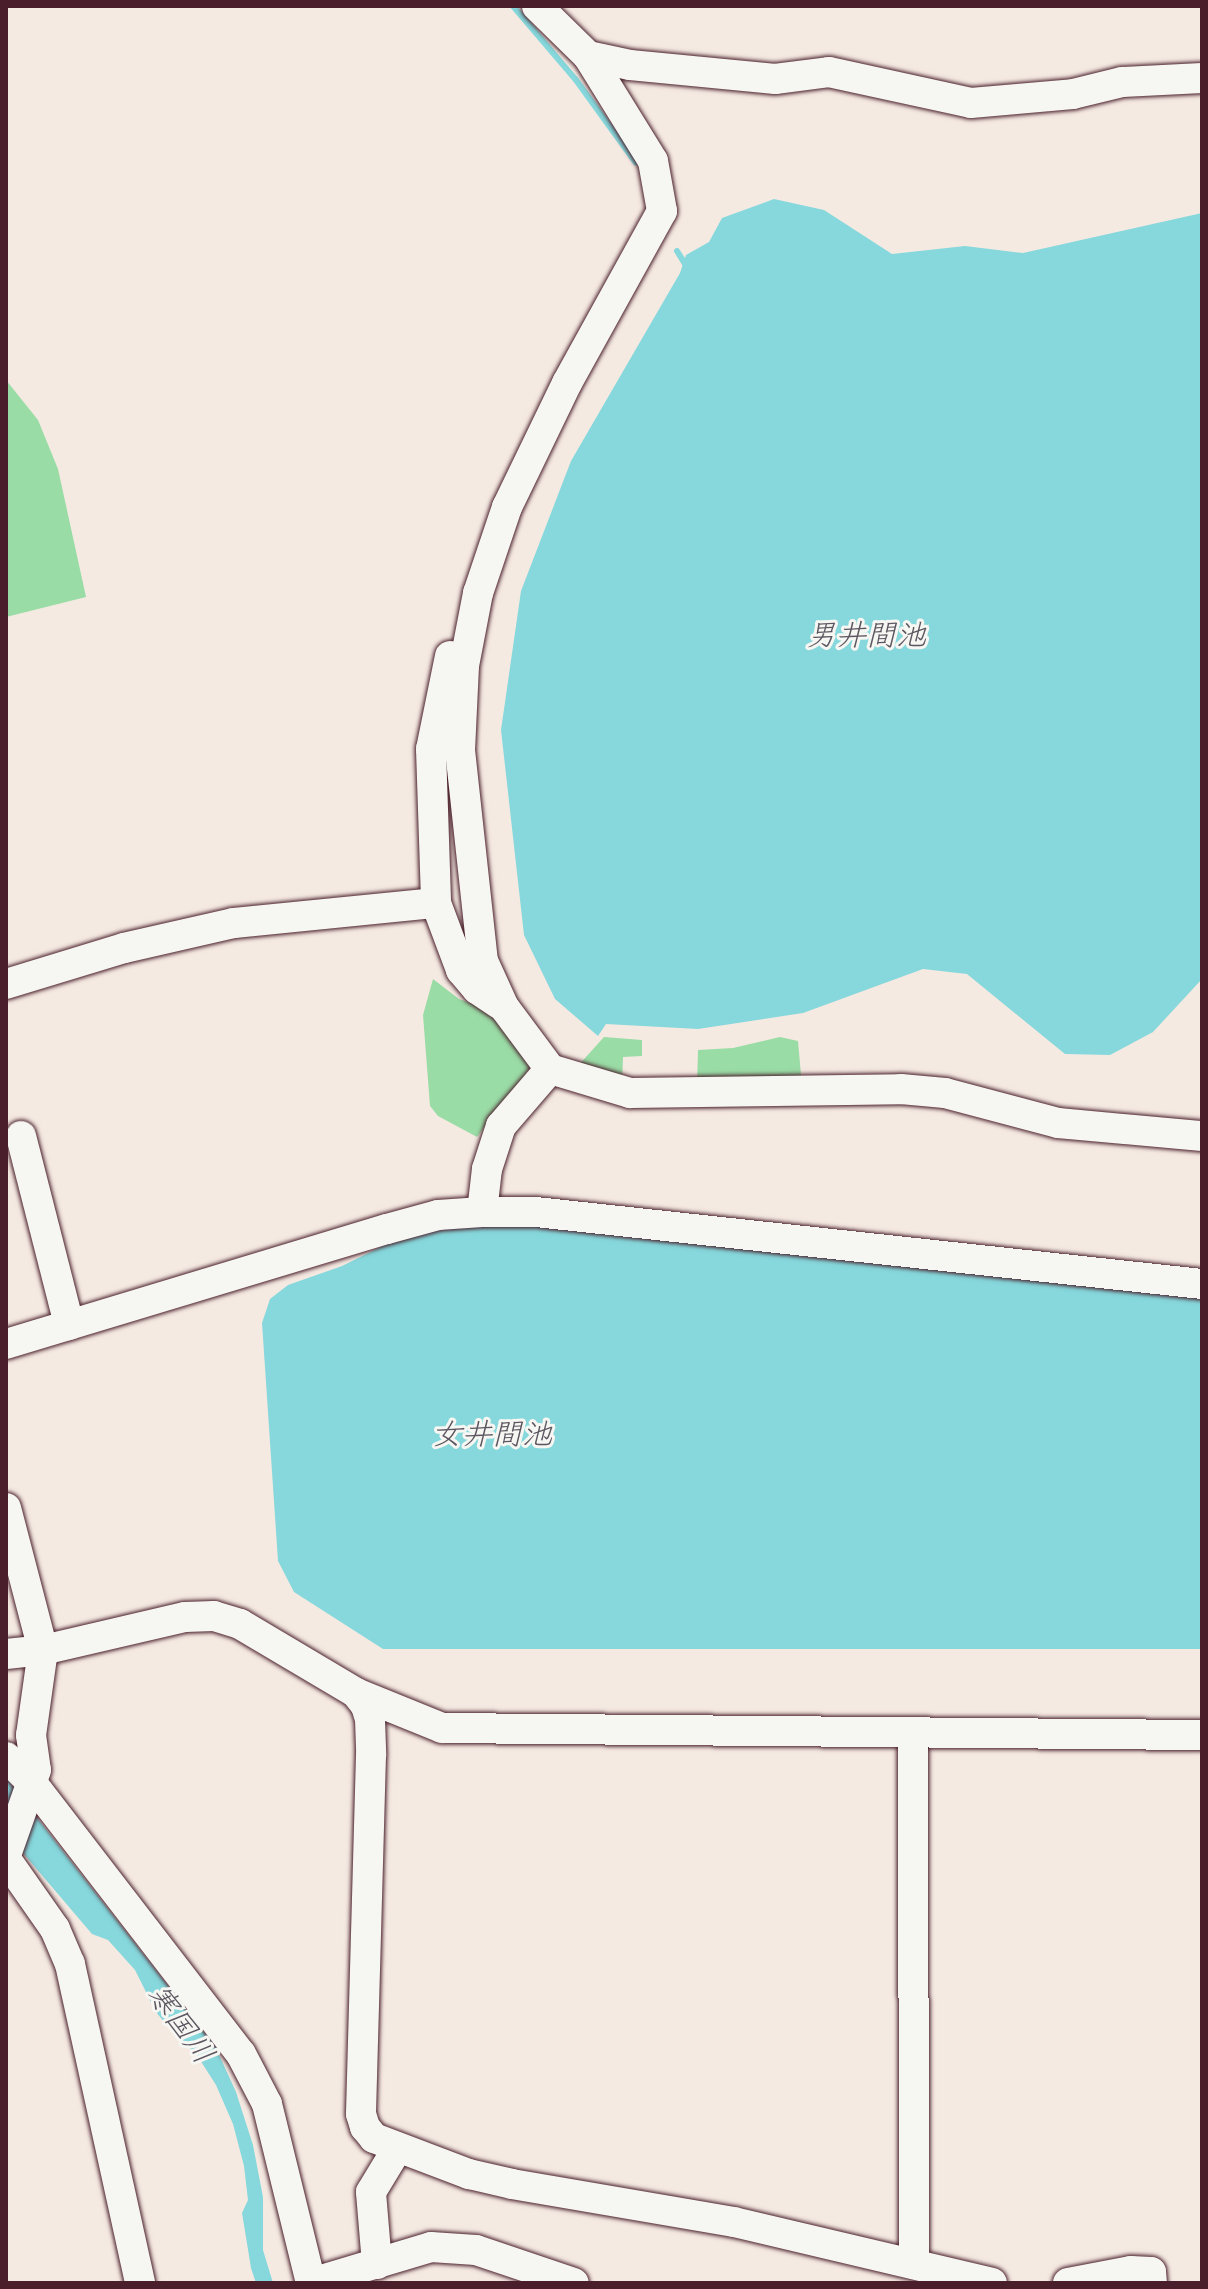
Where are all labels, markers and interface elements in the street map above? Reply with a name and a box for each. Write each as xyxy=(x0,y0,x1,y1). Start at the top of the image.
water label: 男井間池 xyxy=(806,617,926,653)
water label: 女井間池 xyxy=(432,1416,552,1452)
water label: 寒国川 xyxy=(140,1977,222,2071)

